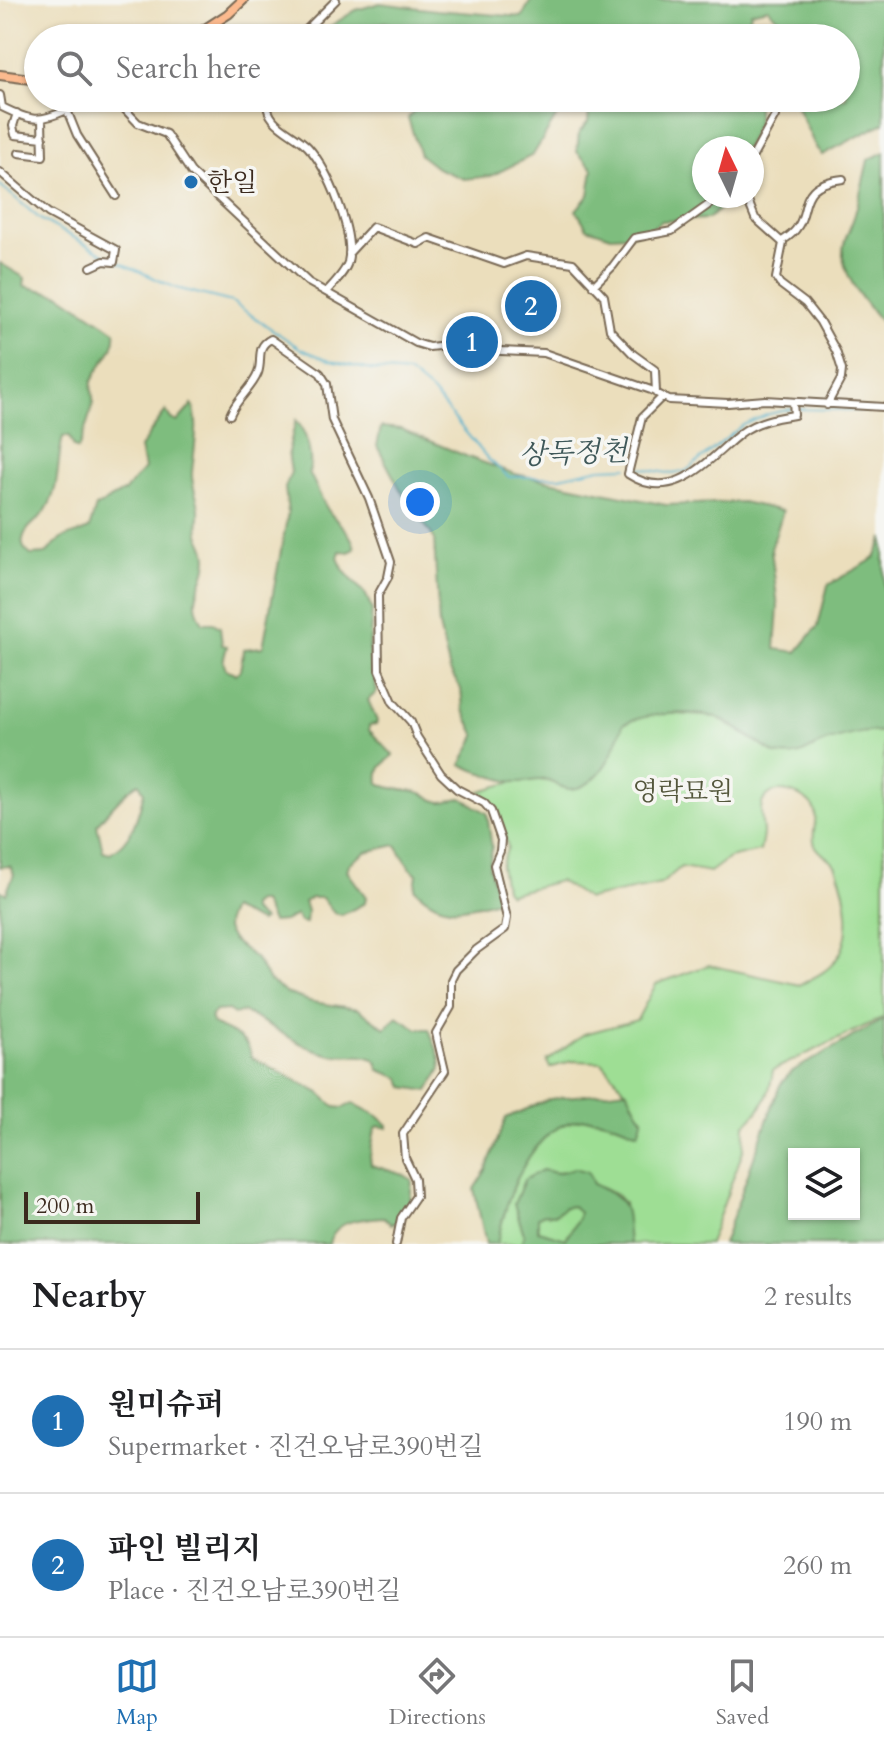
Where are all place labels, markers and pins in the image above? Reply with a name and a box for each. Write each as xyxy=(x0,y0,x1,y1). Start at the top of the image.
place label: 한일 xyxy=(207,165,257,200)
marker: 한일 xyxy=(182,173,200,191)
pin: 2 xyxy=(505,276,557,336)
pin: 1 xyxy=(446,312,498,372)

